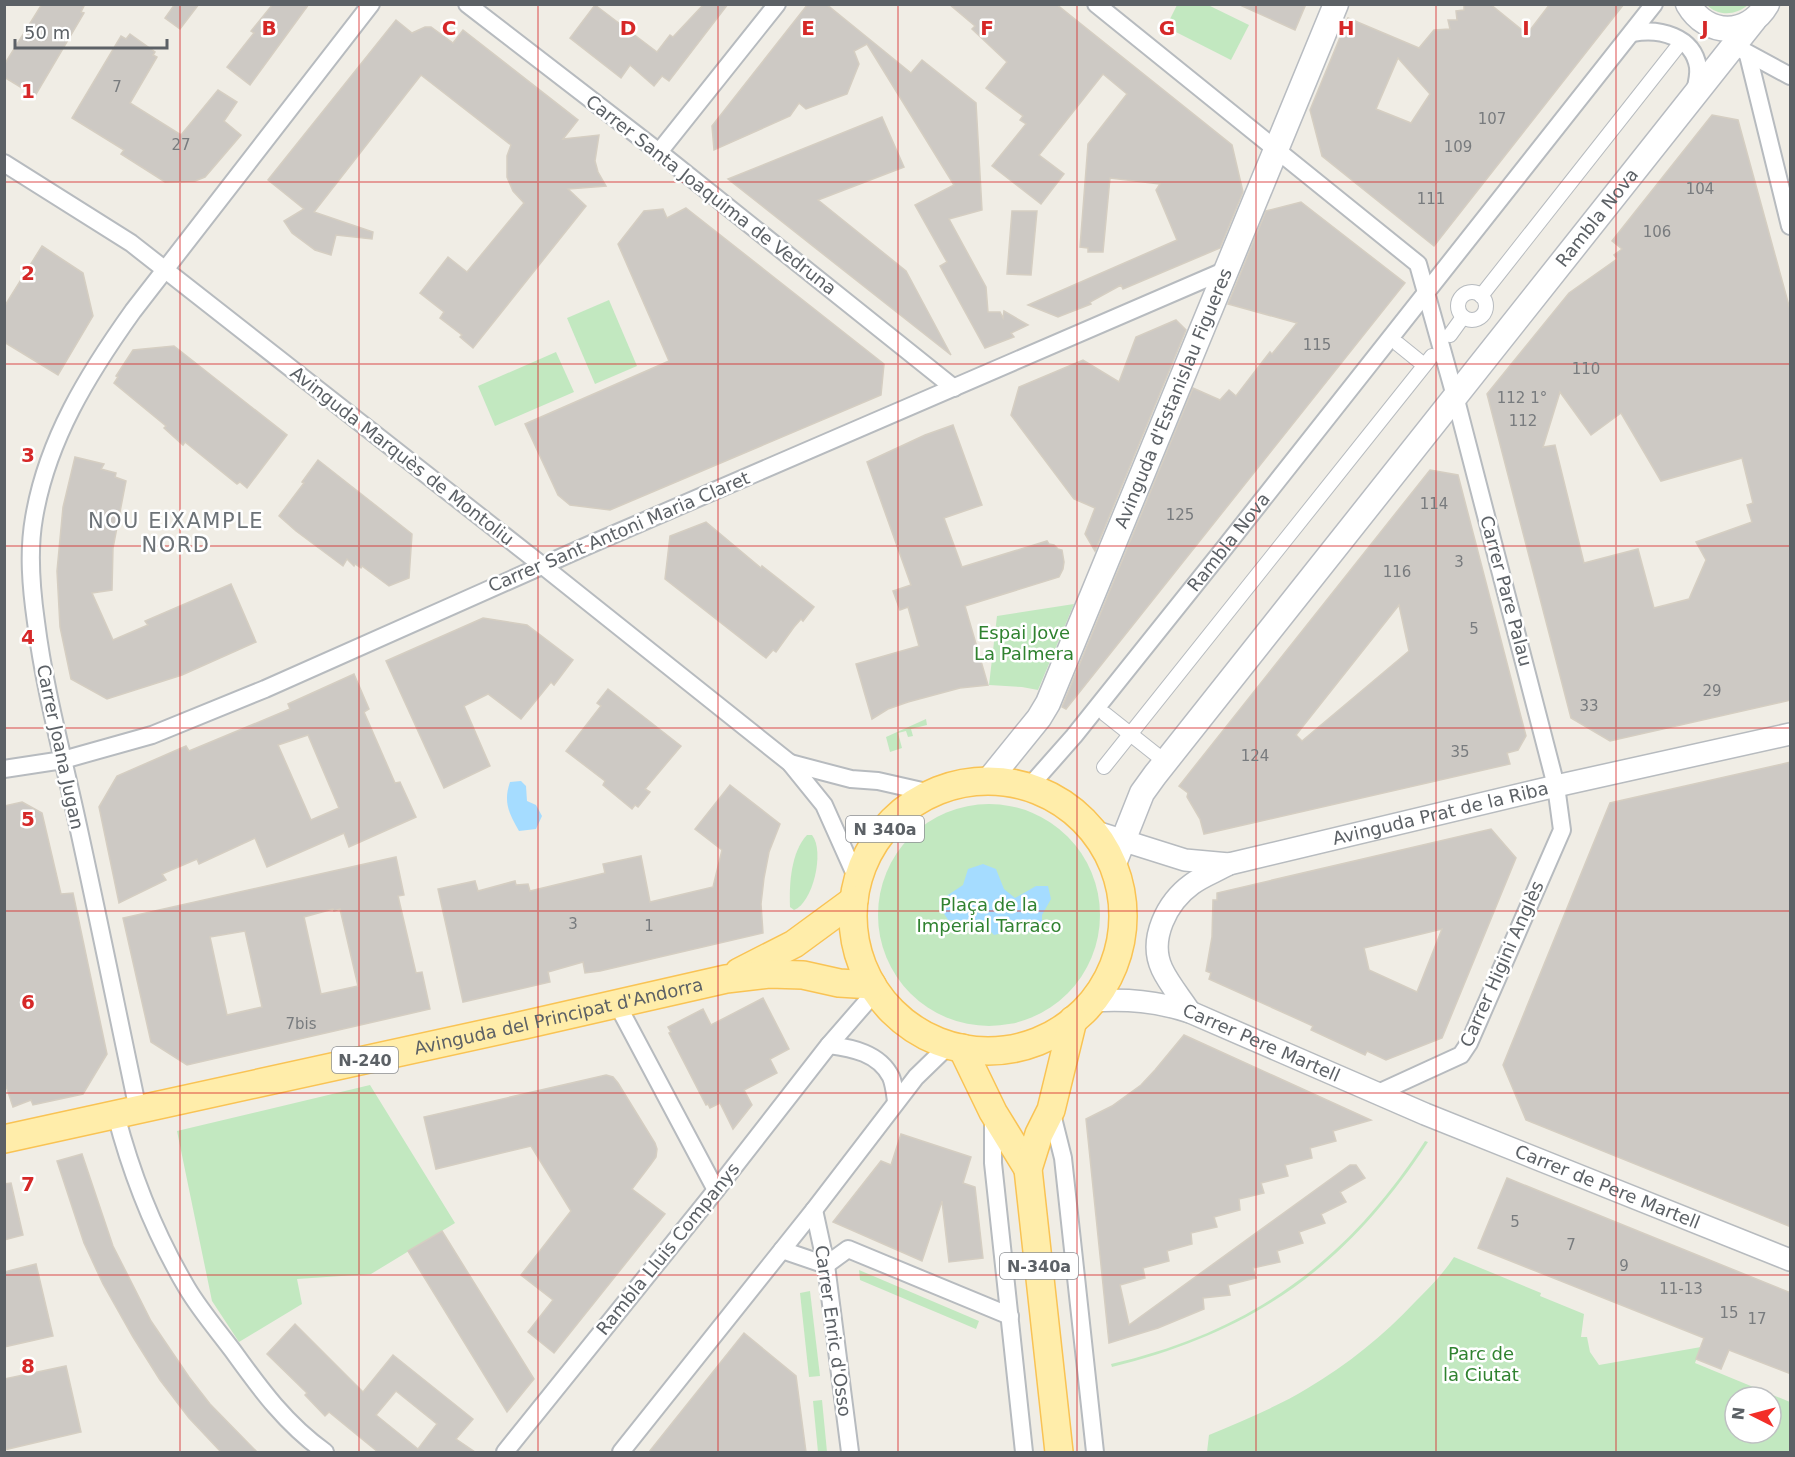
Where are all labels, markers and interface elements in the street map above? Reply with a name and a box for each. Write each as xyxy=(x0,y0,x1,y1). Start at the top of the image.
scale bar xyxy=(15,12,166,50)
text: B xyxy=(261,16,277,40)
text: C xyxy=(442,16,456,40)
text: D xyxy=(620,16,636,40)
text: E xyxy=(801,16,815,40)
text: F xyxy=(980,16,994,40)
text: G xyxy=(1159,16,1175,40)
text: H xyxy=(1338,16,1354,40)
text: I xyxy=(1522,16,1530,40)
text: J xyxy=(1699,16,1709,40)
text: 50 m xyxy=(24,22,70,43)
house number: 7 xyxy=(112,78,122,96)
text: 1 xyxy=(21,79,35,103)
street label: Carrer Santa Joaquima de Vedruna xyxy=(582,90,841,299)
house number: 107 xyxy=(1478,110,1506,128)
house number: 27 xyxy=(171,136,191,154)
house number: 109 xyxy=(1444,138,1472,156)
street label: Rambla Nova xyxy=(1551,164,1642,271)
house number: 104 xyxy=(1686,180,1714,198)
house number: 111 xyxy=(1417,190,1445,208)
house number: 106 xyxy=(1643,223,1671,241)
text: 2 xyxy=(21,261,35,285)
street label: Avinguda d'Estanislau Figueres xyxy=(1110,265,1236,531)
house number: 115 xyxy=(1303,336,1331,354)
house number: 110 xyxy=(1572,360,1600,378)
street label: Avinguda Marquès de Montoliu xyxy=(286,362,518,549)
house number: 112 1° xyxy=(1497,389,1547,407)
house number: 112 xyxy=(1509,412,1537,430)
text: 3 xyxy=(21,443,35,467)
street label: Carrer Sant Antoni Maria Claret xyxy=(485,467,753,596)
street label: Rambla Nova xyxy=(1183,488,1274,595)
house number: 114 xyxy=(1420,495,1448,513)
house number: 125 xyxy=(1166,506,1194,524)
district label: NOU EIXAMPLE NORD xyxy=(88,509,264,557)
street label: Carrer Pare Palau xyxy=(1476,513,1537,669)
house number: 3 xyxy=(1454,553,1464,571)
house number: 116 xyxy=(1383,563,1411,581)
house number: 5 xyxy=(1469,620,1479,638)
park label: Espai Jove La Palmera xyxy=(974,622,1074,664)
text: 4 xyxy=(21,625,35,649)
street label: Carrer Joana Jugan xyxy=(33,663,88,831)
house number: 29 xyxy=(1702,682,1722,700)
house number: 33 xyxy=(1579,697,1599,715)
house number: 35 xyxy=(1450,743,1470,761)
house number: 124 xyxy=(1241,747,1269,765)
street label: Avinguda Prat de la Riba xyxy=(1330,777,1550,849)
text: 5 xyxy=(21,807,35,831)
road number: N 340a xyxy=(846,816,924,842)
street label: Carrer Higini Anglès xyxy=(1455,877,1548,1050)
park label: Plaça de la Imperial Tarraco xyxy=(917,894,1061,936)
house number: 3 xyxy=(568,915,578,933)
house number: 1 xyxy=(644,917,654,935)
street label: Avinguda del Principat d'Andorra xyxy=(412,974,705,1059)
text: 6 xyxy=(21,990,35,1014)
street label: Carrer Pere Martell xyxy=(1180,999,1343,1086)
house number: 7bis xyxy=(285,1015,317,1033)
road number: N-240 xyxy=(332,1047,398,1073)
street label: Carrer de Pere Martell xyxy=(1512,1140,1703,1233)
street label: Rambla Lluis Companys xyxy=(592,1158,744,1339)
text: 7 xyxy=(21,1172,35,1196)
house number: 5 xyxy=(1510,1213,1520,1231)
house number: 7 xyxy=(1566,1236,1576,1254)
street label: Carrer Enric d'Osso xyxy=(811,1244,856,1418)
road number: N-340a xyxy=(1000,1253,1078,1279)
house number: 9 xyxy=(1619,1257,1629,1275)
house number: 11-13 xyxy=(1659,1280,1703,1298)
house number: 15 xyxy=(1719,1304,1739,1322)
house number: 17 xyxy=(1747,1310,1767,1328)
park label: Parc de la Ciutat xyxy=(1443,1343,1519,1385)
text: 8 xyxy=(21,1354,35,1378)
north arrow xyxy=(1723,1385,1783,1445)
text: N xyxy=(1728,1406,1749,1421)

